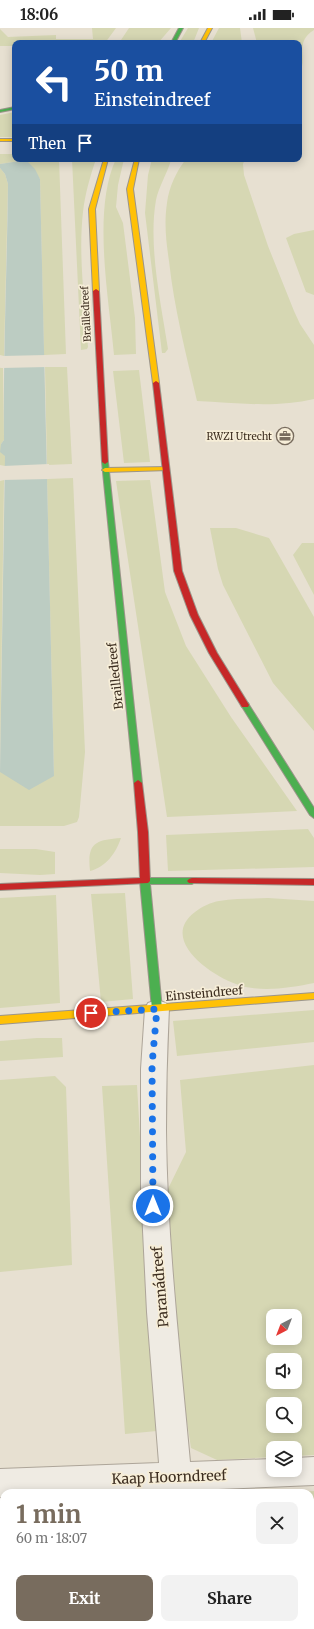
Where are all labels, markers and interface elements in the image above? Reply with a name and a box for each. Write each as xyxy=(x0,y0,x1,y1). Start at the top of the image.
text: 18:06 xyxy=(20,5,58,24)
text: 50 m xyxy=(94,53,163,89)
icon: left xyxy=(28,56,80,108)
text: Einsteindreef xyxy=(94,88,210,111)
icon: arrive xyxy=(74,132,96,154)
text: Then xyxy=(28,134,66,153)
street label: Brailledreef xyxy=(78,285,94,342)
office icon: RWZI Utrecht xyxy=(275,426,295,446)
place label: RWZI Utrecht xyxy=(207,430,272,443)
street label: Brailledreef xyxy=(104,641,126,710)
street label: Einsteindreef xyxy=(165,982,244,1004)
pin xyxy=(74,996,108,1030)
icon: arrive xyxy=(80,1002,102,1024)
position arrow xyxy=(132,1185,174,1227)
street label: Paranádreef xyxy=(147,1245,173,1328)
north arrow xyxy=(266,1309,302,1345)
map controls xyxy=(266,1309,302,1477)
button: sound xyxy=(266,1353,302,1389)
button: search xyxy=(266,1397,302,1433)
button: layers xyxy=(266,1441,302,1477)
street label: Kaap Hoorndreef xyxy=(111,1466,227,1488)
text: 1 min xyxy=(16,1499,81,1530)
button: close xyxy=(256,1502,298,1544)
text: 60 m · 18:07 xyxy=(16,1530,87,1547)
button: Exit xyxy=(16,1575,153,1621)
button: Share xyxy=(161,1575,298,1621)

